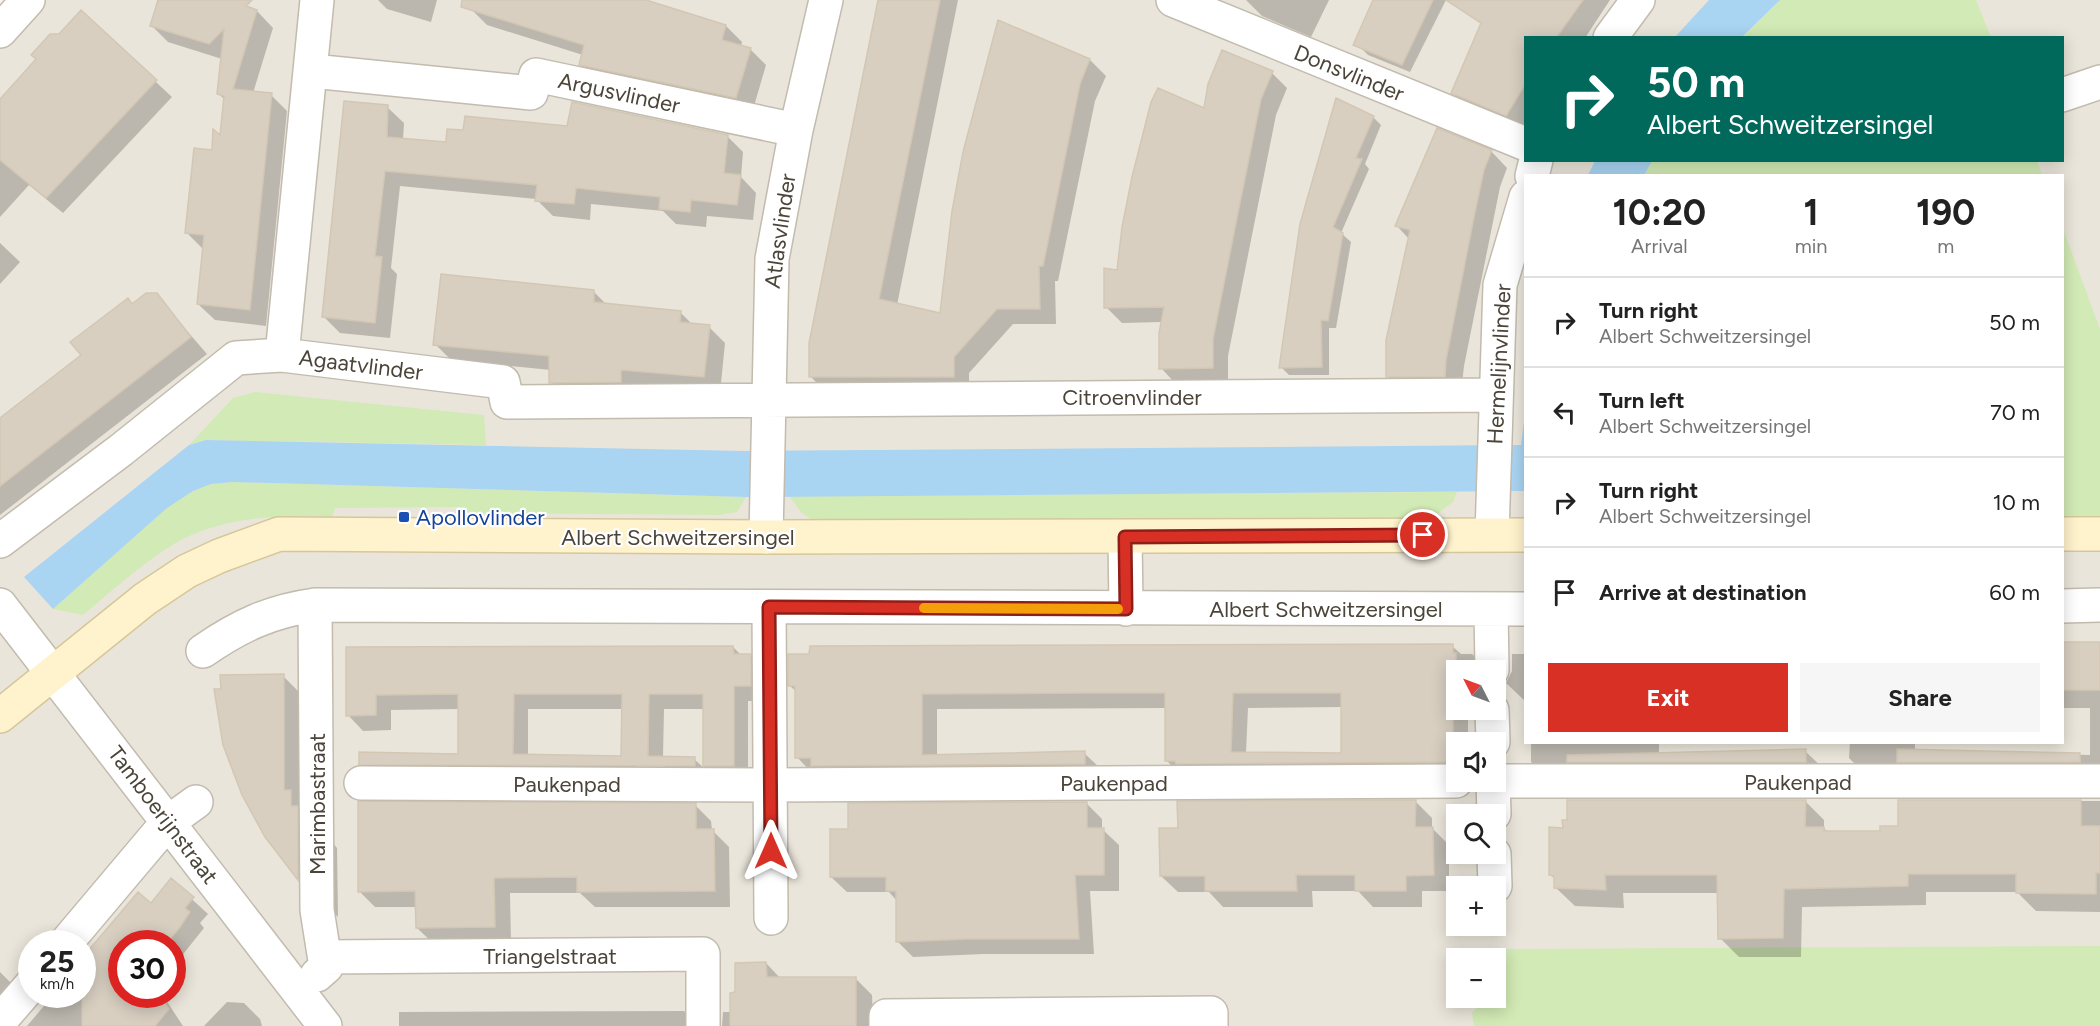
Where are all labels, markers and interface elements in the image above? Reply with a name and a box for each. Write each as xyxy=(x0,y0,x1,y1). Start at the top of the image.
street label: Donsvlinder xyxy=(1290,39,1409,108)
text: 50 m xyxy=(1647,57,1745,108)
icon: right xyxy=(1548,60,1626,138)
street label: Argusvlinder xyxy=(556,67,683,119)
text: Albert Schweitzersingel xyxy=(1647,108,1933,141)
street label: Atlasvlinder xyxy=(759,171,801,290)
text: 10:20 xyxy=(1613,191,1706,234)
text: 1 xyxy=(1803,191,1819,234)
text: 190 xyxy=(1916,191,1975,234)
text: Arrival xyxy=(1631,234,1688,258)
text: min xyxy=(1795,234,1827,258)
text: m xyxy=(1937,234,1954,258)
street label: Hermelijnvlinder xyxy=(1481,283,1517,445)
text: Turn right xyxy=(1599,297,1698,324)
icon: right xyxy=(1548,306,1581,339)
text: 50 m xyxy=(1989,309,2040,336)
text: Albert Schweitzersingel xyxy=(1599,324,1811,348)
street label: Agaatvlinder xyxy=(298,344,425,386)
street label: Citroenvlinder xyxy=(1062,384,1202,411)
text: Turn left xyxy=(1599,387,1685,414)
icon: left xyxy=(1548,396,1581,429)
text: 70 m xyxy=(1990,399,2040,426)
text: Albert Schweitzersingel xyxy=(1599,414,1811,438)
text: Turn right xyxy=(1599,477,1698,504)
icon: right xyxy=(1548,486,1581,519)
text: 10 m xyxy=(1993,489,2040,516)
place label: Apollovlinder xyxy=(416,504,545,531)
text: Albert Schweitzersingel xyxy=(1599,504,1811,528)
pin xyxy=(1397,509,1448,560)
marker: Apollovlinder xyxy=(397,510,411,524)
icon: arrive xyxy=(1406,518,1439,551)
street label: Albert Schweitzersingel xyxy=(561,524,795,551)
icon: arrive xyxy=(1548,576,1581,609)
text: Arrive at destination xyxy=(1599,579,1807,606)
text: 60 m xyxy=(1989,579,2040,606)
street label: Albert Schweitzersingel xyxy=(1209,596,1443,623)
north arrow xyxy=(1446,660,1506,720)
map controls xyxy=(1446,660,1506,1008)
button: Exit xyxy=(1548,663,1788,732)
button: Share xyxy=(1800,663,2040,732)
button: sound xyxy=(1446,732,1506,792)
street label: Marimbastraat xyxy=(304,733,331,875)
street label: Tamboerijnstraat xyxy=(102,741,224,889)
street label: Paukenpad xyxy=(1744,769,1852,796)
street label: Paukenpad xyxy=(1060,770,1168,797)
street label: Paukenpad xyxy=(513,771,621,798)
button: search xyxy=(1446,804,1506,864)
position arrow xyxy=(739,819,803,883)
button: + xyxy=(1446,876,1506,936)
speed limit sign: 30 xyxy=(108,930,186,1008)
text: 25 xyxy=(40,943,74,980)
street label: Triangelstraat xyxy=(483,943,617,970)
button: − xyxy=(1446,948,1506,1008)
text: km/h xyxy=(40,975,74,993)

